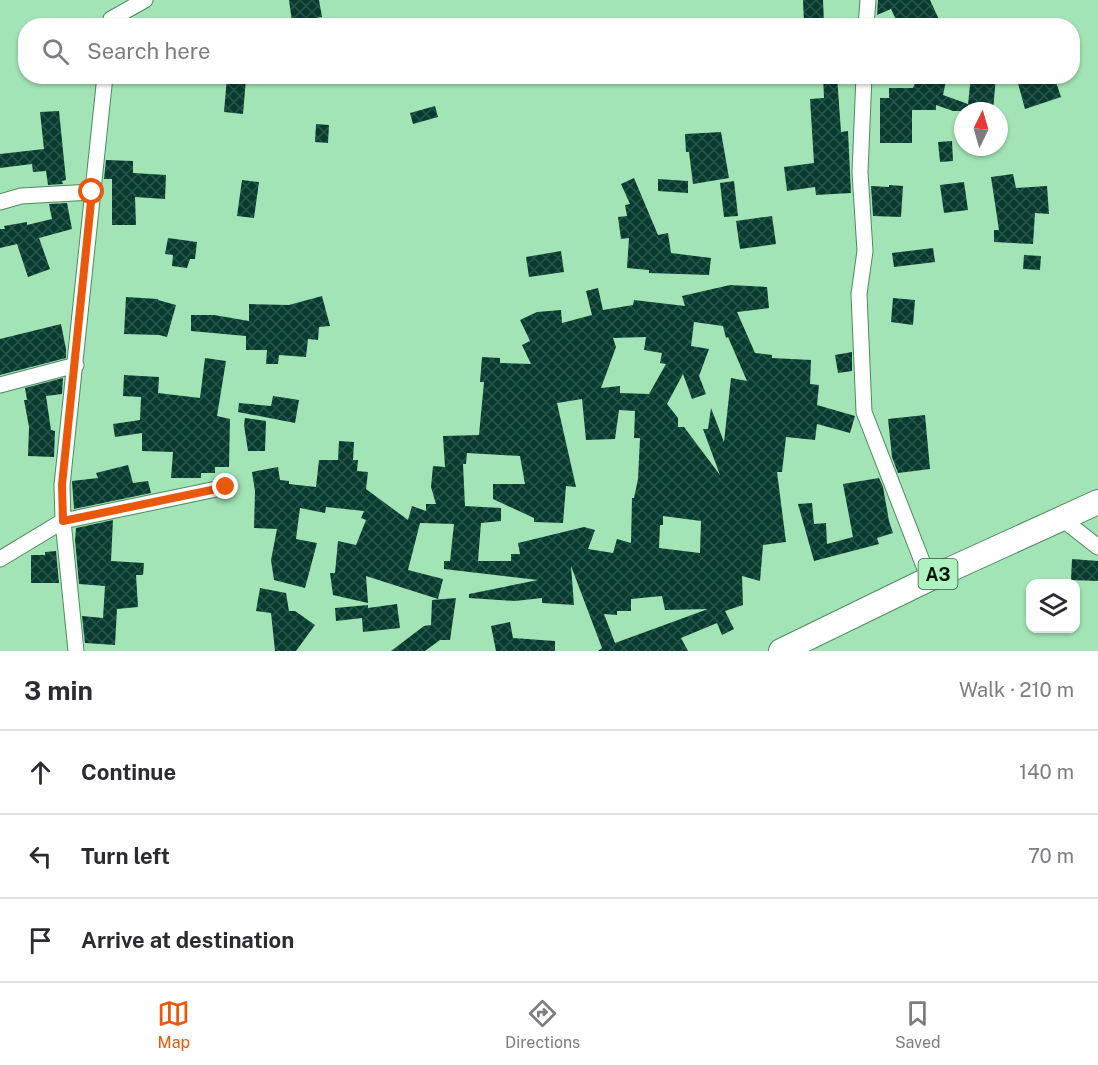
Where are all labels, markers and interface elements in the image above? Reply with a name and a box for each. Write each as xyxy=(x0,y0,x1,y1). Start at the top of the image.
search box xyxy=(18,18,1080,84)
icon: search xyxy=(39,35,72,68)
text: Search here xyxy=(87,38,211,64)
north arrow xyxy=(954,102,1008,156)
route start xyxy=(78,178,104,204)
route end xyxy=(212,473,238,499)
road number: A3 xyxy=(918,559,958,589)
map controls xyxy=(1026,579,1080,633)
button: layers xyxy=(1026,579,1080,633)
text: 3 min xyxy=(24,675,93,706)
text: Walk · 210 m xyxy=(959,678,1074,702)
icon: ahead xyxy=(24,756,57,789)
text: Continue xyxy=(81,759,176,785)
text: 140 m xyxy=(1019,760,1074,784)
icon: left xyxy=(24,840,57,873)
text: Turn left xyxy=(81,843,170,869)
text: 70 m xyxy=(1028,844,1074,868)
icon: arrive xyxy=(24,924,57,957)
text: Arrive at destination xyxy=(81,927,294,953)
tab: Map xyxy=(157,997,190,1052)
tab: Directions xyxy=(505,997,580,1052)
tab: Saved xyxy=(895,997,941,1052)

